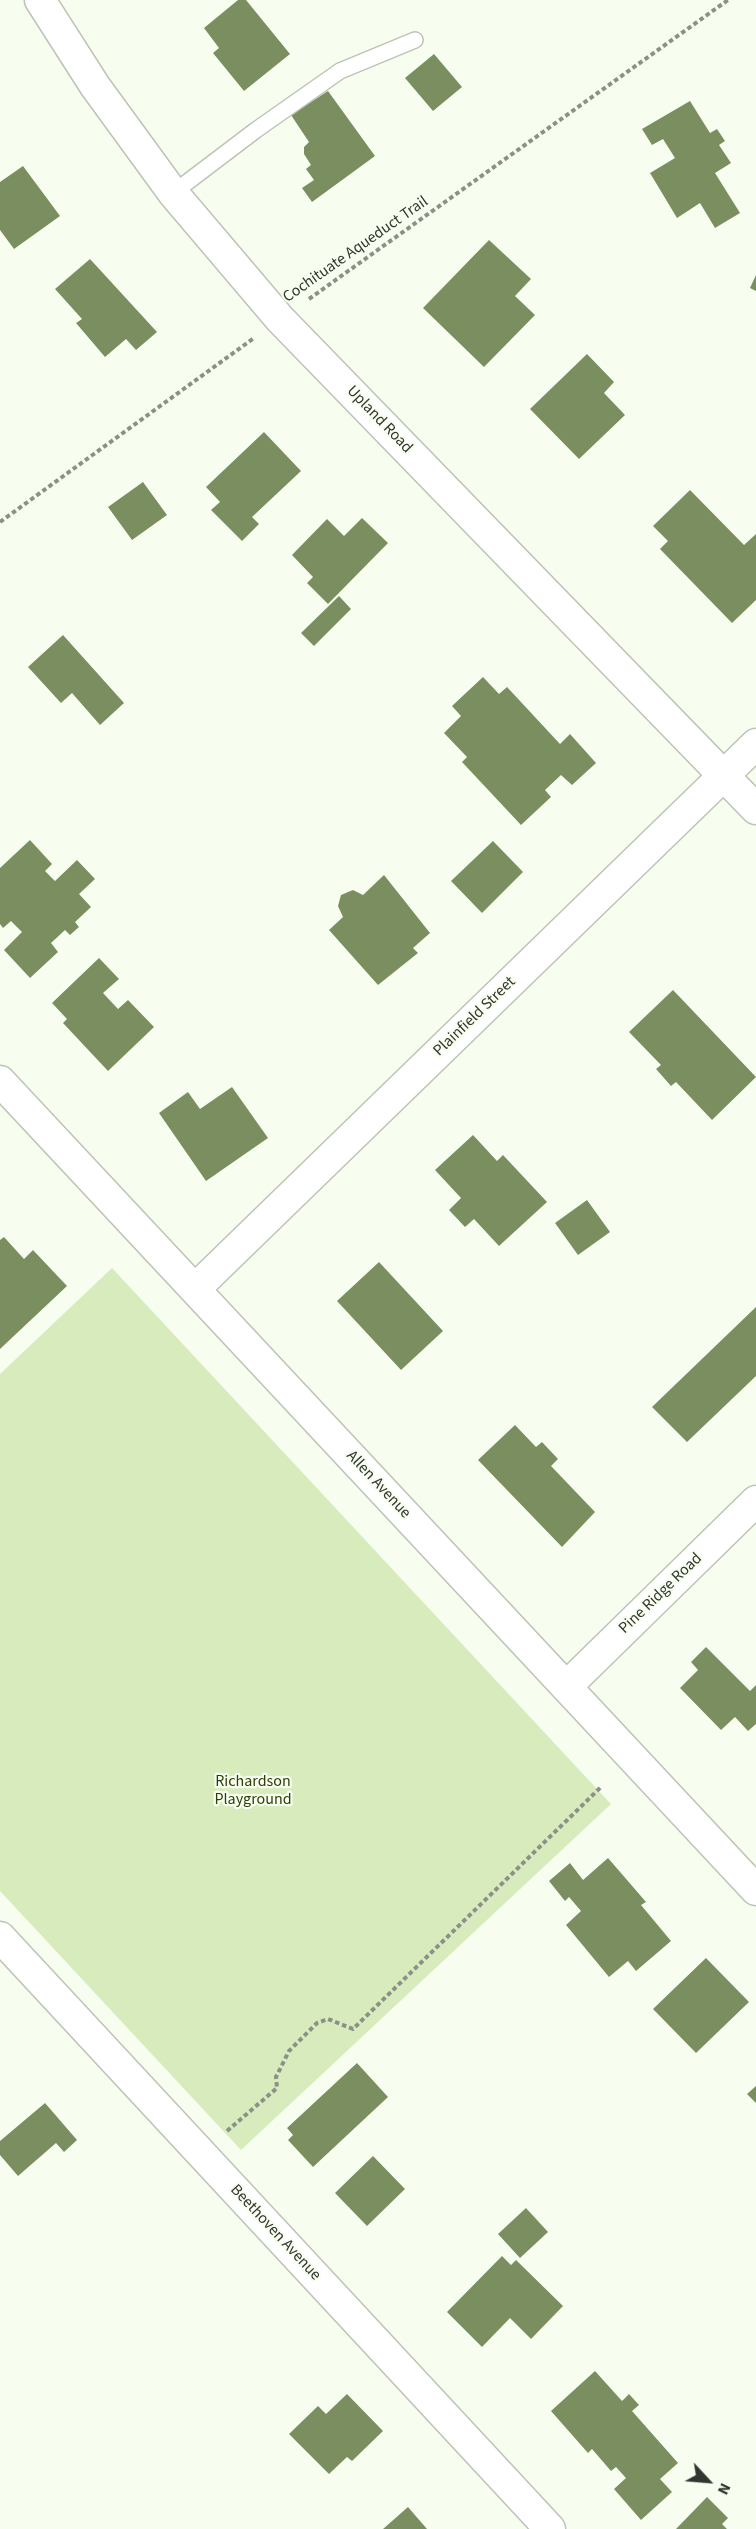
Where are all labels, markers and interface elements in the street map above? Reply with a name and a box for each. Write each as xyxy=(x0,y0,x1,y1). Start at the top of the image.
street label: Cochituate Aqueduct Trail xyxy=(280,193,432,307)
street label: Upland Road xyxy=(342,382,416,458)
street label: Plainfield Street xyxy=(430,973,520,1061)
street label: Allen Avenue xyxy=(342,1447,414,1523)
street label: Pine Ridge Road xyxy=(615,1550,707,1638)
park label: Richardson Playground xyxy=(214,1772,292,1810)
street label: Beethoven Avenue xyxy=(226,2181,324,2285)
north arrow xyxy=(678,2451,738,2511)
text: N xyxy=(712,2479,736,2498)

